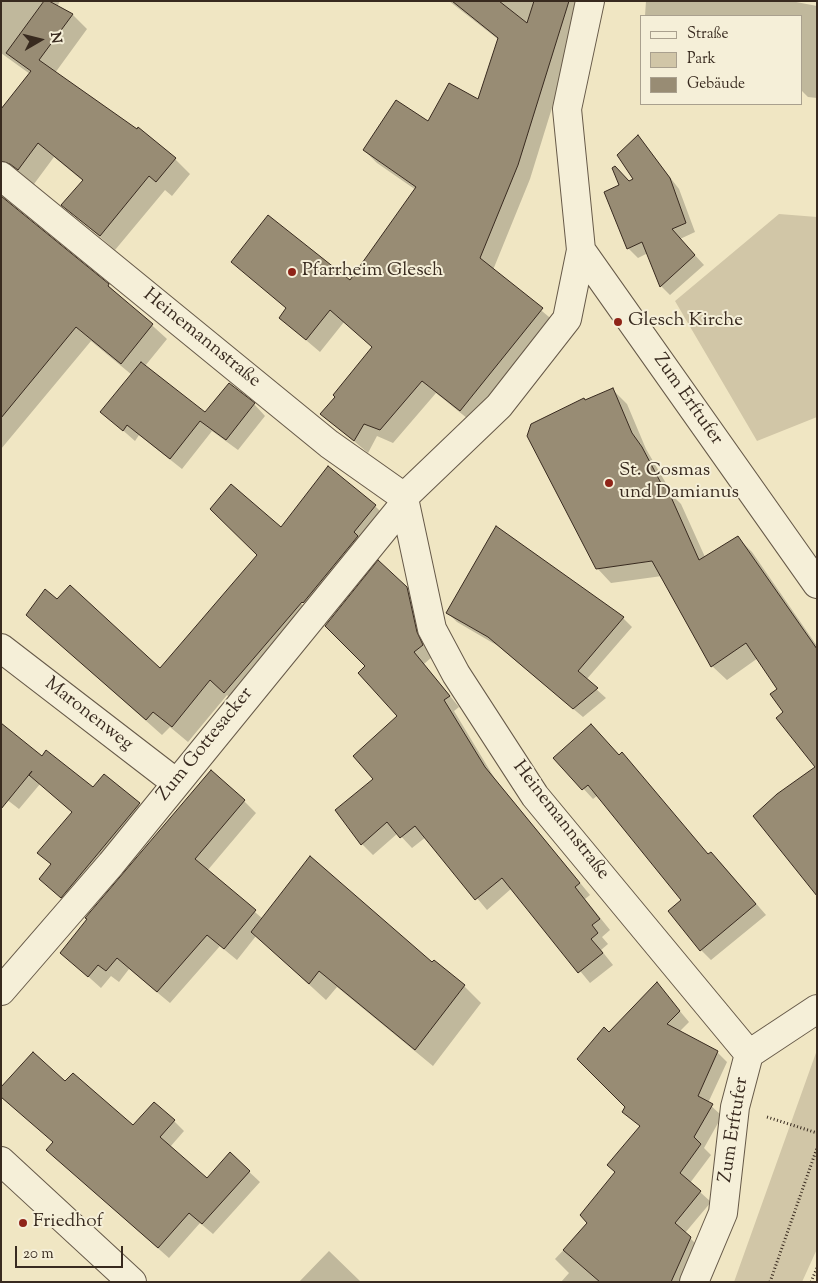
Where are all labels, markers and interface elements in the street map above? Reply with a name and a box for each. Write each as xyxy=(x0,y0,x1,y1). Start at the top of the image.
north arrow xyxy=(15,15,65,65)
legend xyxy=(640,15,803,105)
text: Straße xyxy=(687,24,729,45)
text: N xyxy=(44,31,66,45)
text: Park xyxy=(687,49,716,70)
text: Gebäude xyxy=(687,74,745,95)
place label: Pfarrheim Glesch xyxy=(302,261,443,283)
marker: Pfarrheim Glesch xyxy=(286,266,298,278)
street label: Heinemannstraße xyxy=(138,285,264,393)
place label: Glesch Kirche xyxy=(628,311,743,333)
marker: Glesch Kirche xyxy=(612,316,624,328)
street label: Zum Erftufer xyxy=(647,350,727,450)
place label: St. Cosmas und Damianus xyxy=(619,461,739,505)
marker: St. Cosmas und Damianus xyxy=(603,477,615,489)
street label: Maronenweg xyxy=(39,673,137,757)
street label: Zum Gottesacker xyxy=(153,684,259,806)
street label: Heinemannstraße xyxy=(506,757,614,885)
street label: Zum Erftufer xyxy=(715,1076,755,1184)
place label: Friedhof xyxy=(33,1212,103,1234)
marker: Friedhof xyxy=(17,1217,29,1229)
scale bar xyxy=(18,1236,125,1268)
text: 20 m xyxy=(23,1244,54,1265)

